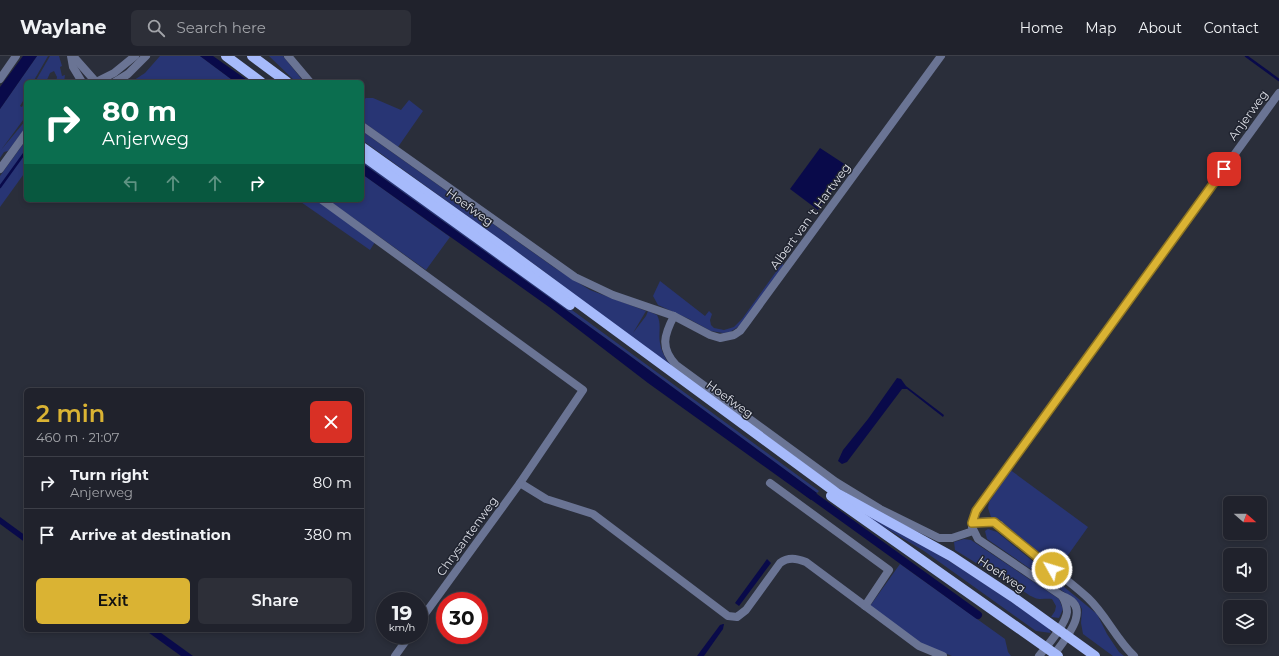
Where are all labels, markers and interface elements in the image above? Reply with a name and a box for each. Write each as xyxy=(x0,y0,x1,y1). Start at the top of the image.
search box xyxy=(131,10,411,46)
text: Waylane xyxy=(20,16,107,39)
icon: search xyxy=(145,17,167,39)
text: Search here xyxy=(177,18,266,37)
text: Home xyxy=(1020,19,1063,37)
text: Map xyxy=(1085,19,1116,37)
text: About xyxy=(1138,19,1182,37)
text: Contact xyxy=(1204,19,1259,37)
street label: Anjerweg xyxy=(1225,87,1271,143)
text: 80 m xyxy=(102,94,177,128)
icon: right xyxy=(36,96,88,148)
text: Anjerweg xyxy=(102,128,189,150)
pin xyxy=(1207,152,1241,186)
icon: arrive xyxy=(1213,158,1235,180)
street label: Albert van 't Hartweg xyxy=(766,160,854,272)
icon: left xyxy=(120,172,142,194)
icon: ahead xyxy=(162,172,184,194)
icon: ahead xyxy=(204,172,226,194)
icon: right xyxy=(246,172,268,194)
street label: Hoefweg xyxy=(444,185,496,229)
street label: Hoefweg xyxy=(704,377,756,421)
text: 2 min xyxy=(36,399,105,428)
button: close xyxy=(310,401,352,443)
text: 460 m · 21:07 xyxy=(36,429,119,445)
text: Turn right xyxy=(70,465,149,484)
icon: right xyxy=(36,472,58,494)
text: 80 m xyxy=(313,473,352,492)
text: Anjerweg xyxy=(70,484,133,500)
street label: Chrysantenweg xyxy=(433,493,501,579)
north arrow xyxy=(1223,496,1267,540)
map controls xyxy=(1223,496,1267,644)
icon: arrive xyxy=(36,524,58,546)
text: Arrive at destination xyxy=(70,525,231,544)
text: 380 m xyxy=(304,525,352,544)
position arrow xyxy=(1031,548,1073,590)
button: sound xyxy=(1223,548,1267,592)
street label: Hoefweg xyxy=(975,553,1029,595)
button: Exit xyxy=(36,578,190,624)
button: Share xyxy=(198,578,352,624)
speed limit sign: 30 xyxy=(436,592,488,644)
button: layers xyxy=(1223,600,1267,644)
text: 19 xyxy=(392,601,412,625)
text: km/h xyxy=(389,621,415,634)

